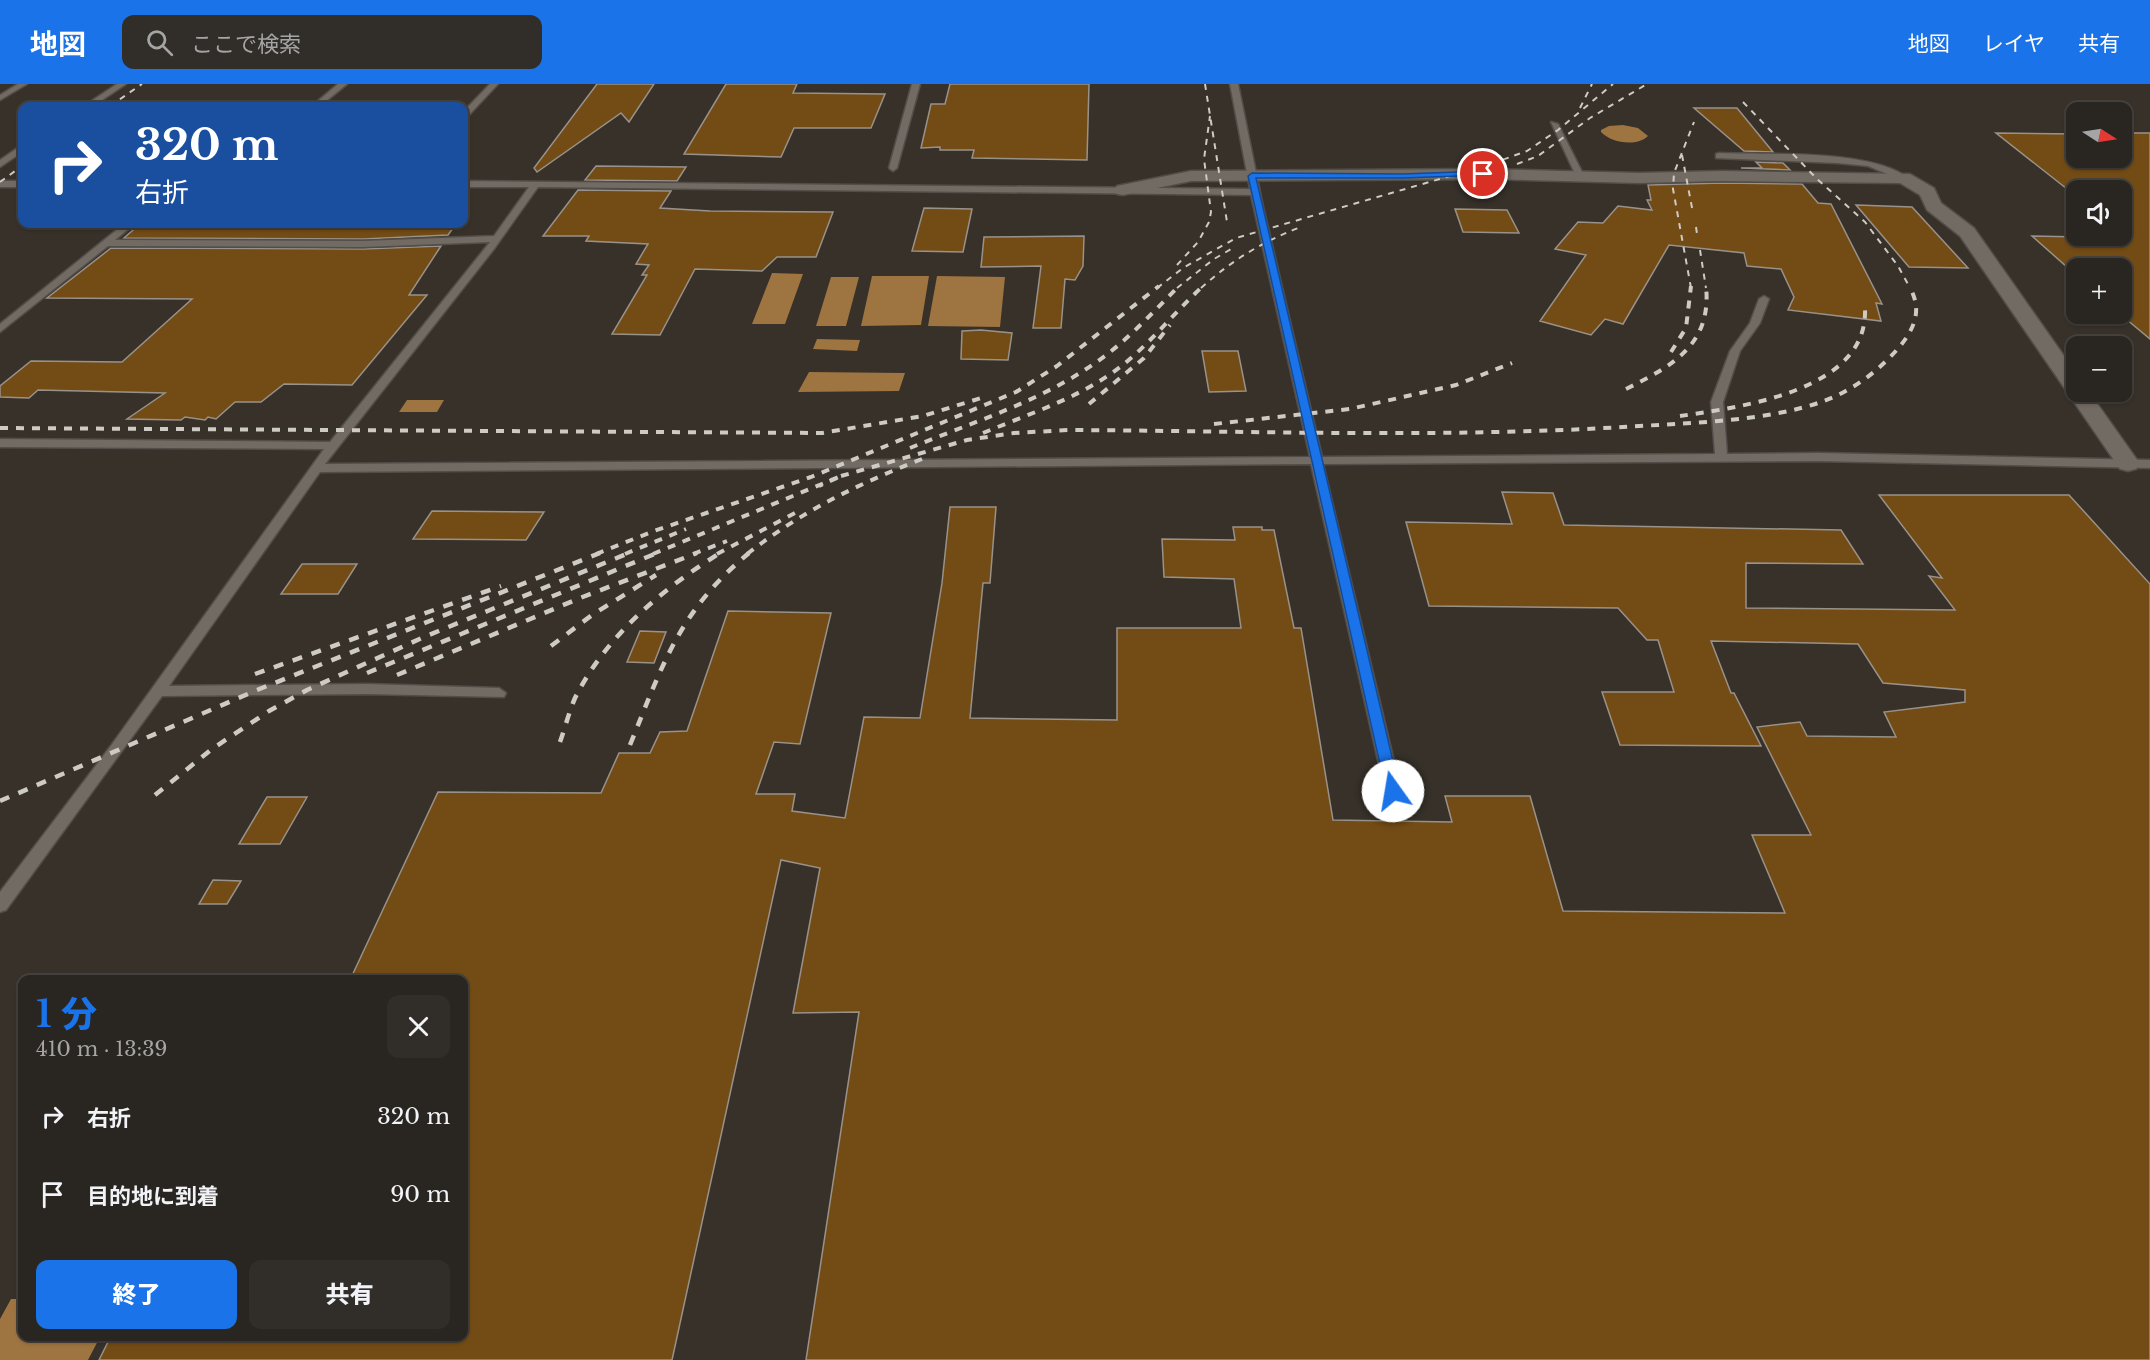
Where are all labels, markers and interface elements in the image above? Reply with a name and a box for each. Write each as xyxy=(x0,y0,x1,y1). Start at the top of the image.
search box xyxy=(122,15,542,69)
icon: search xyxy=(143,26,176,59)
text: 地図 xyxy=(30,27,86,62)
text: ここで検索 xyxy=(191,31,301,58)
text: 地図 xyxy=(1908,31,1950,57)
text: レイヤ xyxy=(1983,31,2045,57)
text: 共有 xyxy=(2078,31,2120,57)
north arrow xyxy=(2066,102,2132,168)
map controls xyxy=(2066,102,2132,402)
text: 320 m xyxy=(135,119,278,171)
icon: right xyxy=(36,126,114,204)
pin xyxy=(1457,148,1508,199)
icon: arrive xyxy=(1466,157,1499,190)
text: 右折 xyxy=(135,176,189,209)
button: sound xyxy=(2066,180,2132,246)
button: + xyxy=(2066,258,2132,324)
button: − xyxy=(2066,336,2132,402)
position arrow xyxy=(1361,759,1425,823)
text: 1 分 xyxy=(36,992,97,1037)
button: close xyxy=(387,995,450,1058)
text: 410 m · 13:39 xyxy=(36,1037,167,1061)
icon: right xyxy=(36,1100,69,1133)
text: 320 m xyxy=(377,1103,450,1130)
text: 右折 xyxy=(87,1105,131,1132)
icon: arrive xyxy=(36,1178,69,1211)
text: 90 m xyxy=(390,1181,450,1208)
text: 目的地に到着 xyxy=(87,1183,219,1210)
button: 終了 xyxy=(36,1260,237,1329)
button: 共有 xyxy=(249,1260,450,1329)

